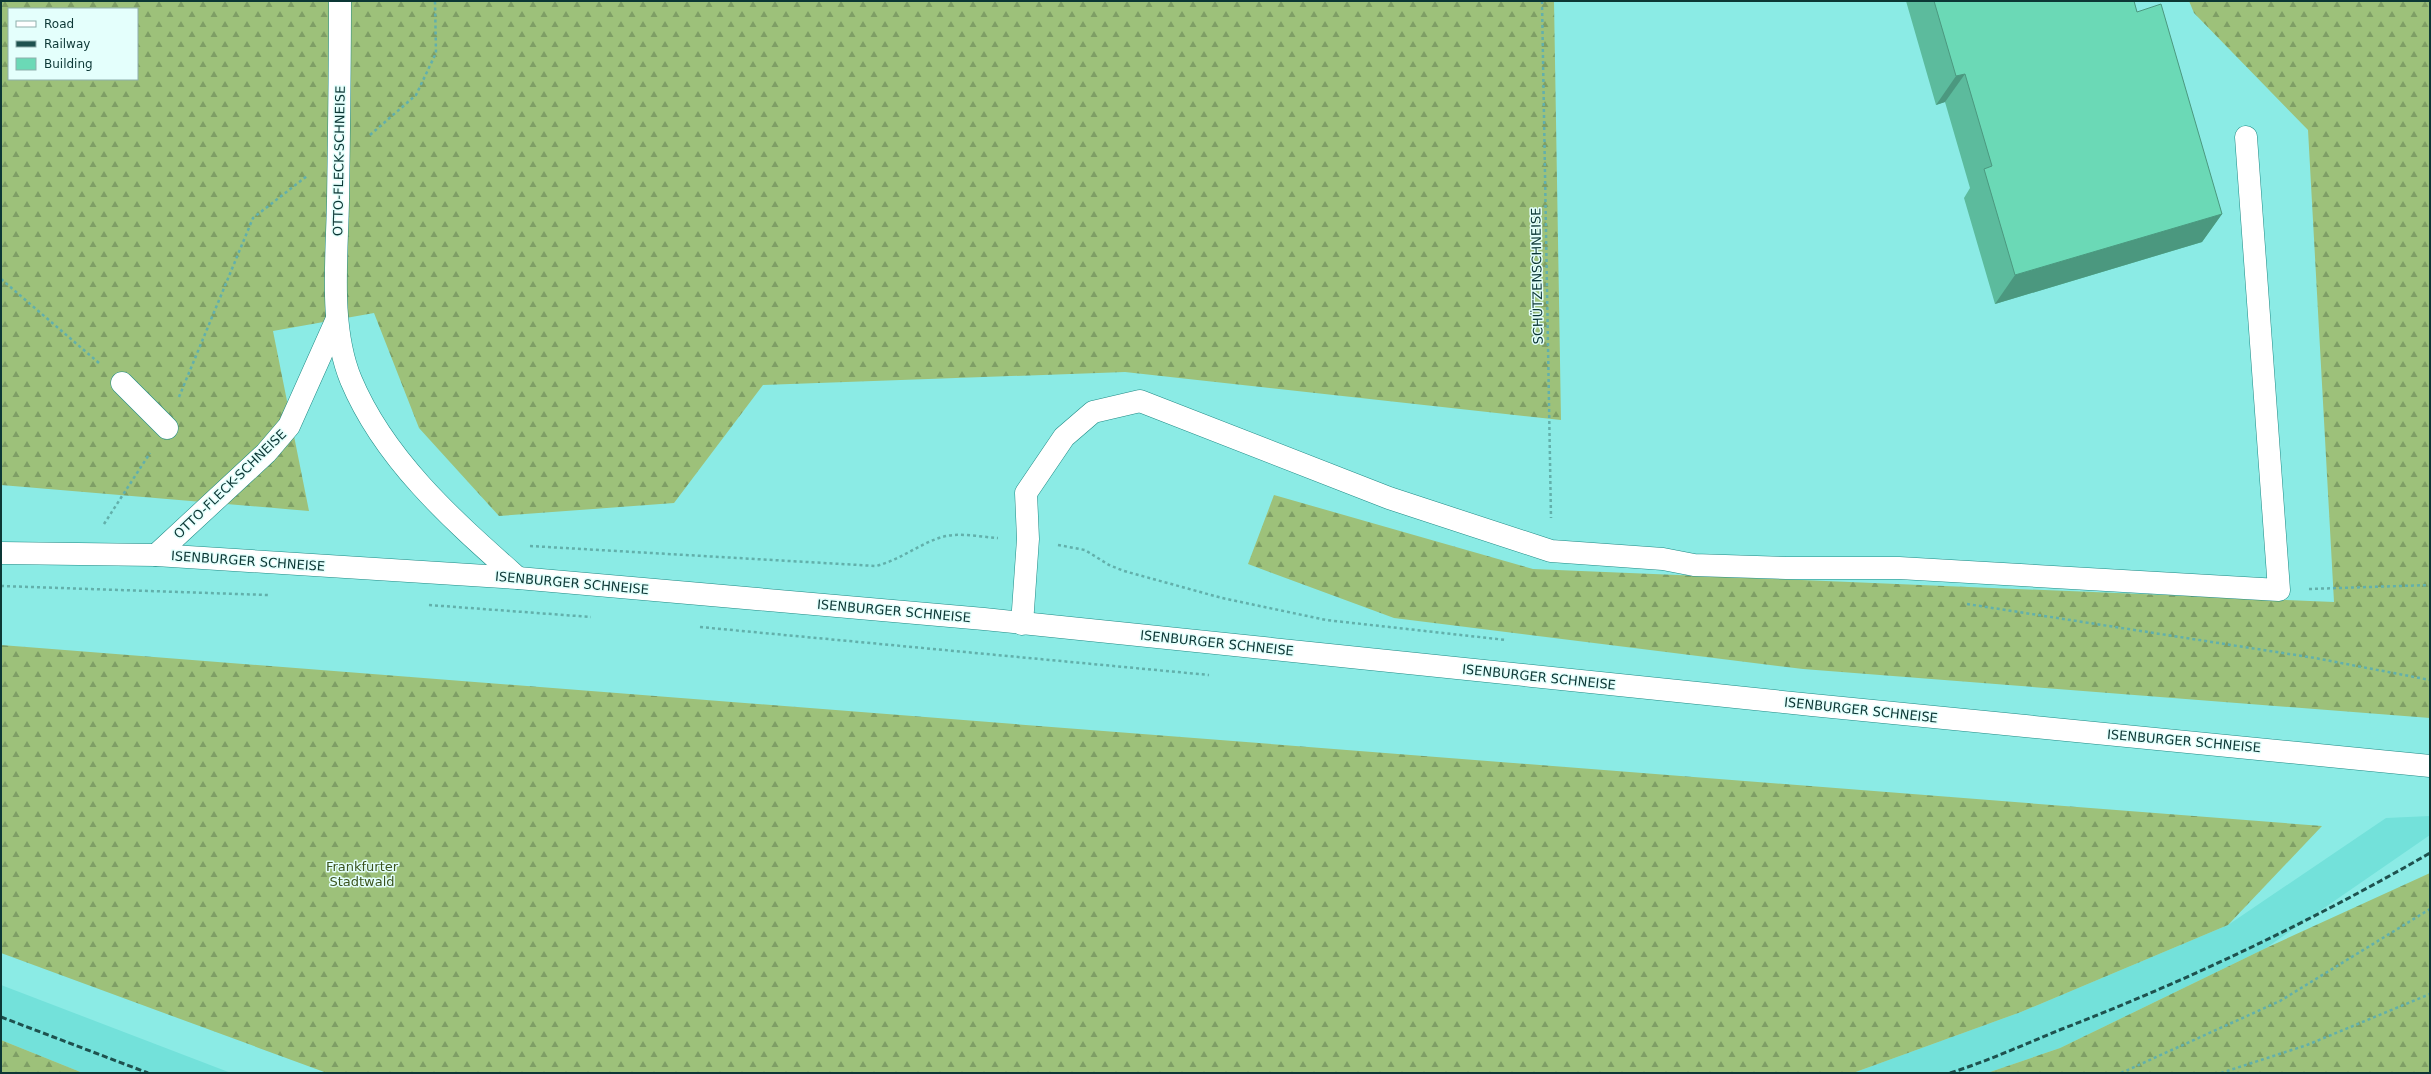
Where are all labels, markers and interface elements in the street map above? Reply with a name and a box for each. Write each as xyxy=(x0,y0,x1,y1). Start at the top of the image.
legend xyxy=(8,8,138,80)
text: Road xyxy=(44,17,74,31)
text: Railway xyxy=(44,37,90,51)
text: Building xyxy=(44,57,93,71)
street label: OTTO-FLECK-SCHNEISE xyxy=(330,86,348,236)
street label: SCHÜTZENSCHNEISE xyxy=(1527,208,1546,345)
street label: OTTO-FLECK-SCHNEISE xyxy=(171,426,289,542)
street label: ISENBURGER SCHNEISE xyxy=(171,548,325,574)
street label: ISENBURGER SCHNEISE xyxy=(494,569,650,597)
street label: ISENBURGER SCHNEISE xyxy=(816,597,972,625)
street label: ISENBURGER SCHNEISE xyxy=(1139,627,1295,659)
street label: ISENBURGER SCHNEISE xyxy=(1461,661,1617,693)
street label: ISENBURGER SCHNEISE xyxy=(1783,694,1939,726)
street label: ISENBURGER SCHNEISE xyxy=(2106,727,2262,755)
park label: Frankfurter Stadtwald xyxy=(326,859,399,889)

